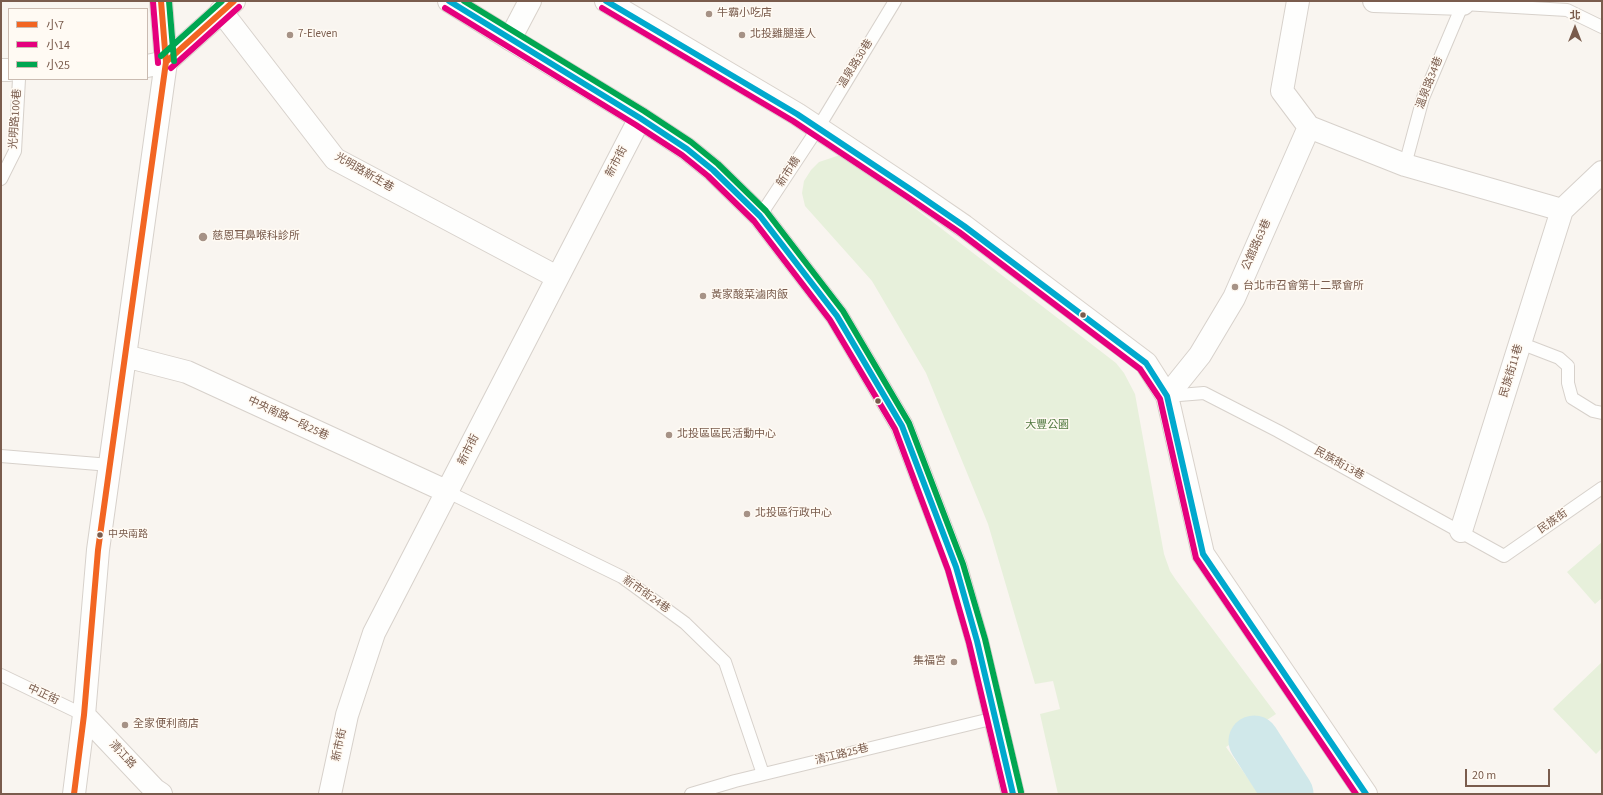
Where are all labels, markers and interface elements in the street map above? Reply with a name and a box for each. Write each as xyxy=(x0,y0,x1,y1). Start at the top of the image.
place label: 牛霸小吃店 xyxy=(717,7,772,21)
legend xyxy=(8,8,148,80)
north arrow xyxy=(1555,8,1595,48)
text: 北 xyxy=(1570,8,1581,23)
marker: 牛霸小吃店 xyxy=(704,9,714,19)
text: 小7 xyxy=(46,17,64,34)
place label: 7-Eleven xyxy=(298,28,338,42)
place label: 北投雞腿達人 xyxy=(750,28,816,42)
marker: 7-Eleven xyxy=(285,30,295,40)
marker: 北投雞腿達人 xyxy=(737,30,747,40)
text: 小14 xyxy=(46,37,70,54)
street label: 溫泉路30巷 xyxy=(836,37,876,91)
street label: 溫泉路34巷 xyxy=(1414,55,1446,111)
text: 小25 xyxy=(46,57,70,74)
street label: 光明路100巷 xyxy=(7,88,25,150)
street label: 新市街 xyxy=(603,144,631,180)
street label: 光明路新生巷 xyxy=(332,151,396,195)
street label: 新市橋 xyxy=(774,155,804,189)
street label: 公舘路63巷 xyxy=(1240,217,1274,273)
place label: 慈恩耳鼻喉科診所 xyxy=(212,230,300,244)
marker: 慈恩耳鼻喉科診所 xyxy=(197,231,209,243)
place label: 台北市召會第十二聚會所 xyxy=(1243,280,1364,294)
marker: 台北市召會第十二聚會所 xyxy=(1230,282,1240,292)
place label: 黃家酸菜滷肉飯 xyxy=(711,289,788,303)
marker: 黃家酸菜滷肉飯 xyxy=(698,291,708,301)
unlabelled marker xyxy=(1078,310,1088,320)
street label: 民族街11巷 xyxy=(1498,343,1526,399)
street label: 中央南路一段25巷 xyxy=(245,394,331,444)
unlabelled marker xyxy=(873,396,883,406)
park label: 大豐公園 xyxy=(1025,419,1069,433)
place label: 北投區區民活動中心 xyxy=(677,428,776,442)
marker: 北投區區民活動中心 xyxy=(664,430,674,440)
street label: 新市街 xyxy=(456,432,482,468)
street label: 民族街13巷 xyxy=(1312,445,1366,483)
place label: 北投區行政中心 xyxy=(755,507,832,521)
street label: 民族街 xyxy=(1536,507,1570,537)
marker: 北投區行政中心 xyxy=(742,509,752,519)
place label: 中央南路 xyxy=(108,529,148,541)
marker: 中央南路 xyxy=(95,530,105,540)
street label: 新市街24巷 xyxy=(620,574,672,616)
place label: 集福宮 xyxy=(913,655,946,669)
marker: 集福宮 xyxy=(949,657,959,667)
street label: 中正街 xyxy=(25,682,61,708)
place label: 全家便利商店 xyxy=(133,718,199,732)
marker: 全家便利商店 xyxy=(120,720,130,730)
street label: 新市街 xyxy=(330,727,350,763)
street label: 清江路 xyxy=(106,738,138,772)
street label: 清江路25巷 xyxy=(814,742,870,768)
scale bar xyxy=(1467,761,1552,787)
text: 20 m xyxy=(1472,767,1496,784)

